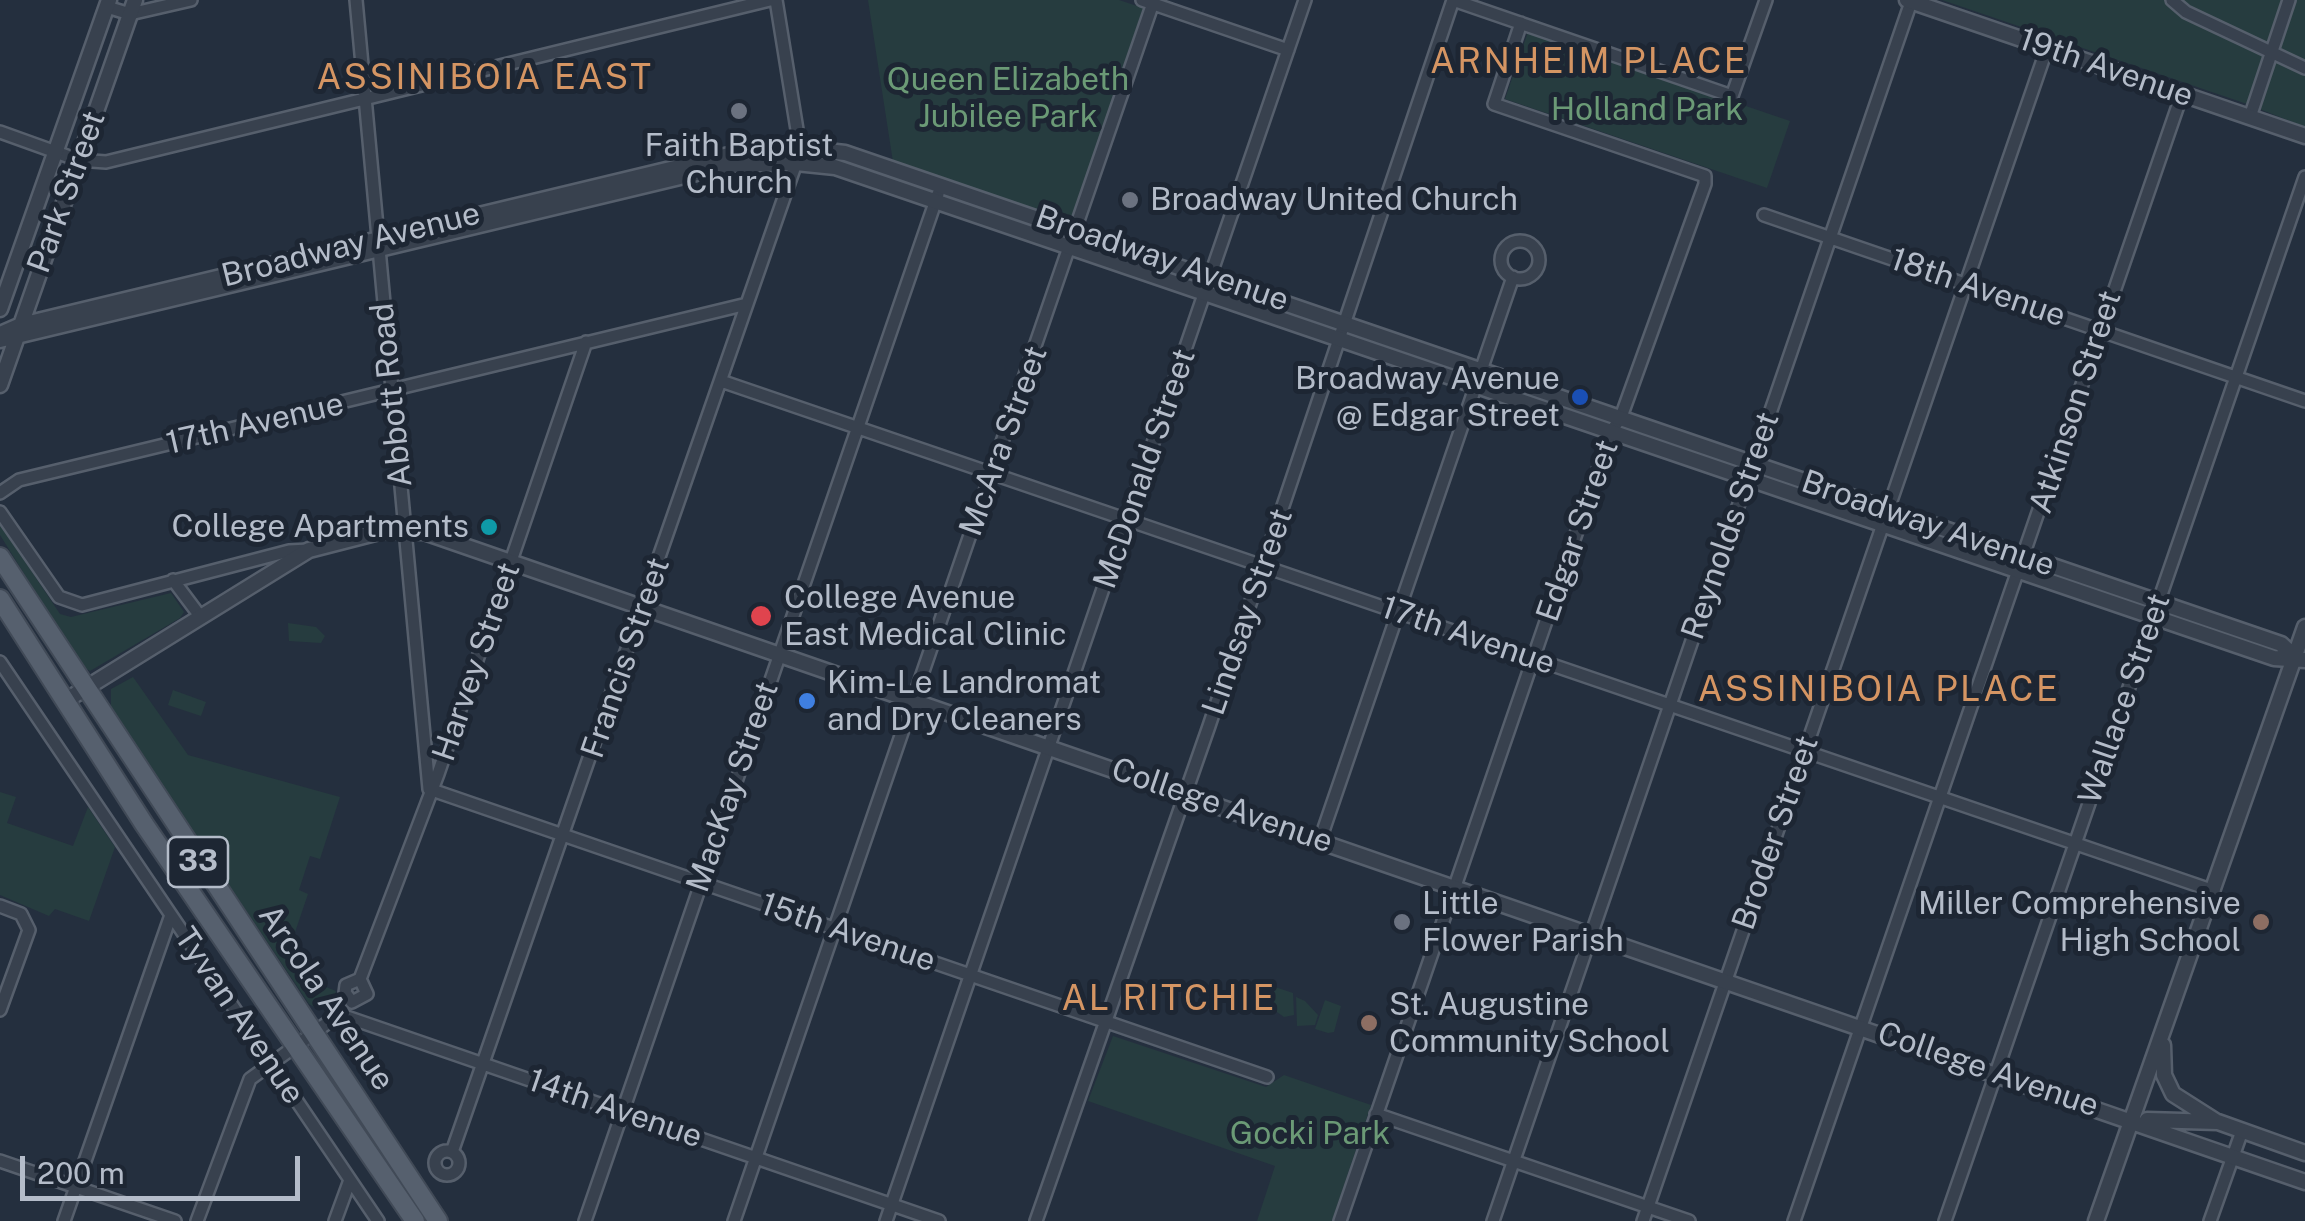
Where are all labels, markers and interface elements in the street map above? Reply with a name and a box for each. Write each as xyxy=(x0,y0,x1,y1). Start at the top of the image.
street label: 19th Avenue xyxy=(2014,20,2198,116)
district label: ARNHEIM PLACE xyxy=(1430,41,1748,83)
district label: ASSINIBOIA EAST xyxy=(317,57,653,99)
park label: Queen Elizabeth Jubilee Park xyxy=(887,61,1129,136)
park label: Holland Park xyxy=(1551,91,1743,129)
marker: Faith Baptist Church xyxy=(728,100,750,122)
street label: Park Street xyxy=(20,106,114,278)
place label: Faith Baptist Church xyxy=(644,127,834,202)
place label: Broadway United Church xyxy=(1150,181,1518,219)
marker: Broadway United Church xyxy=(1119,189,1141,211)
street label: Broadway Avenue xyxy=(218,194,484,296)
street label: Broadway Avenue xyxy=(1031,198,1293,320)
street label: 18th Avenue xyxy=(1886,240,2070,336)
street label: Atkinson Street xyxy=(2022,286,2130,518)
street label: Abbott Road xyxy=(363,301,421,489)
street label: McAra Street xyxy=(952,341,1056,541)
street label: McDonald Street xyxy=(1086,344,1204,594)
place label: Broadway Avenue @ Edgar Street xyxy=(1295,360,1560,435)
street label: 17th Avenue xyxy=(163,385,347,463)
marker: Broadway Avenue @ Edgar Street xyxy=(1569,386,1591,408)
street label: Reynolds Street xyxy=(1674,407,1788,645)
street label: Edgar Street xyxy=(1529,435,1627,627)
street label: Broadway Avenue xyxy=(1797,463,2059,585)
street label: Lindsay Street xyxy=(1195,504,1301,720)
place label: College Apartments xyxy=(172,508,469,546)
marker: College Apartments xyxy=(478,516,500,538)
street label: Francis Street xyxy=(574,553,678,763)
street label: Harvey Street xyxy=(425,558,529,766)
place label: College Avenue East Medical Clinic xyxy=(784,579,1067,654)
street label: 17th Avenue xyxy=(1376,588,1560,684)
street label: Wallace Street xyxy=(2071,589,2179,809)
marker: College Avenue East Medical Clinic xyxy=(748,603,774,629)
place label: Kim-Le Landromat and Dry Cleaners xyxy=(827,664,1101,739)
district label: ASSINIBOIA PLACE xyxy=(1698,669,2060,711)
street label: MacKay Street xyxy=(679,677,787,897)
marker: Kim-Le Landromat and Dry Cleaners xyxy=(796,690,818,712)
street label: Broder Street xyxy=(1725,731,1827,935)
street label: College Avenue xyxy=(1106,750,1338,862)
road number: 33 xyxy=(168,837,228,887)
street label: 15th Avenue xyxy=(756,885,940,981)
place label: Little Flower Parish xyxy=(1422,885,1624,960)
place label: Miller Comprehensive High School xyxy=(1918,885,2241,960)
street label: Arcola Avenue xyxy=(250,898,402,1098)
marker: Little Flower Parish xyxy=(1391,911,1413,933)
marker: Miller Comprehensive High School xyxy=(2250,911,2272,933)
street label: Tyvan Avenue xyxy=(166,920,312,1112)
district label: AL RITCHIE xyxy=(1061,978,1277,1020)
place label: St. Augustine Community School xyxy=(1389,986,1670,1061)
marker: St. Augustine Community School xyxy=(1358,1012,1380,1034)
street label: College Avenue xyxy=(1872,1014,2104,1126)
street label: 14th Avenue xyxy=(523,1061,707,1157)
park label: Gocki Park xyxy=(1230,1115,1390,1153)
scale bar xyxy=(25,1136,305,1198)
text: 200 m xyxy=(37,1155,125,1191)

